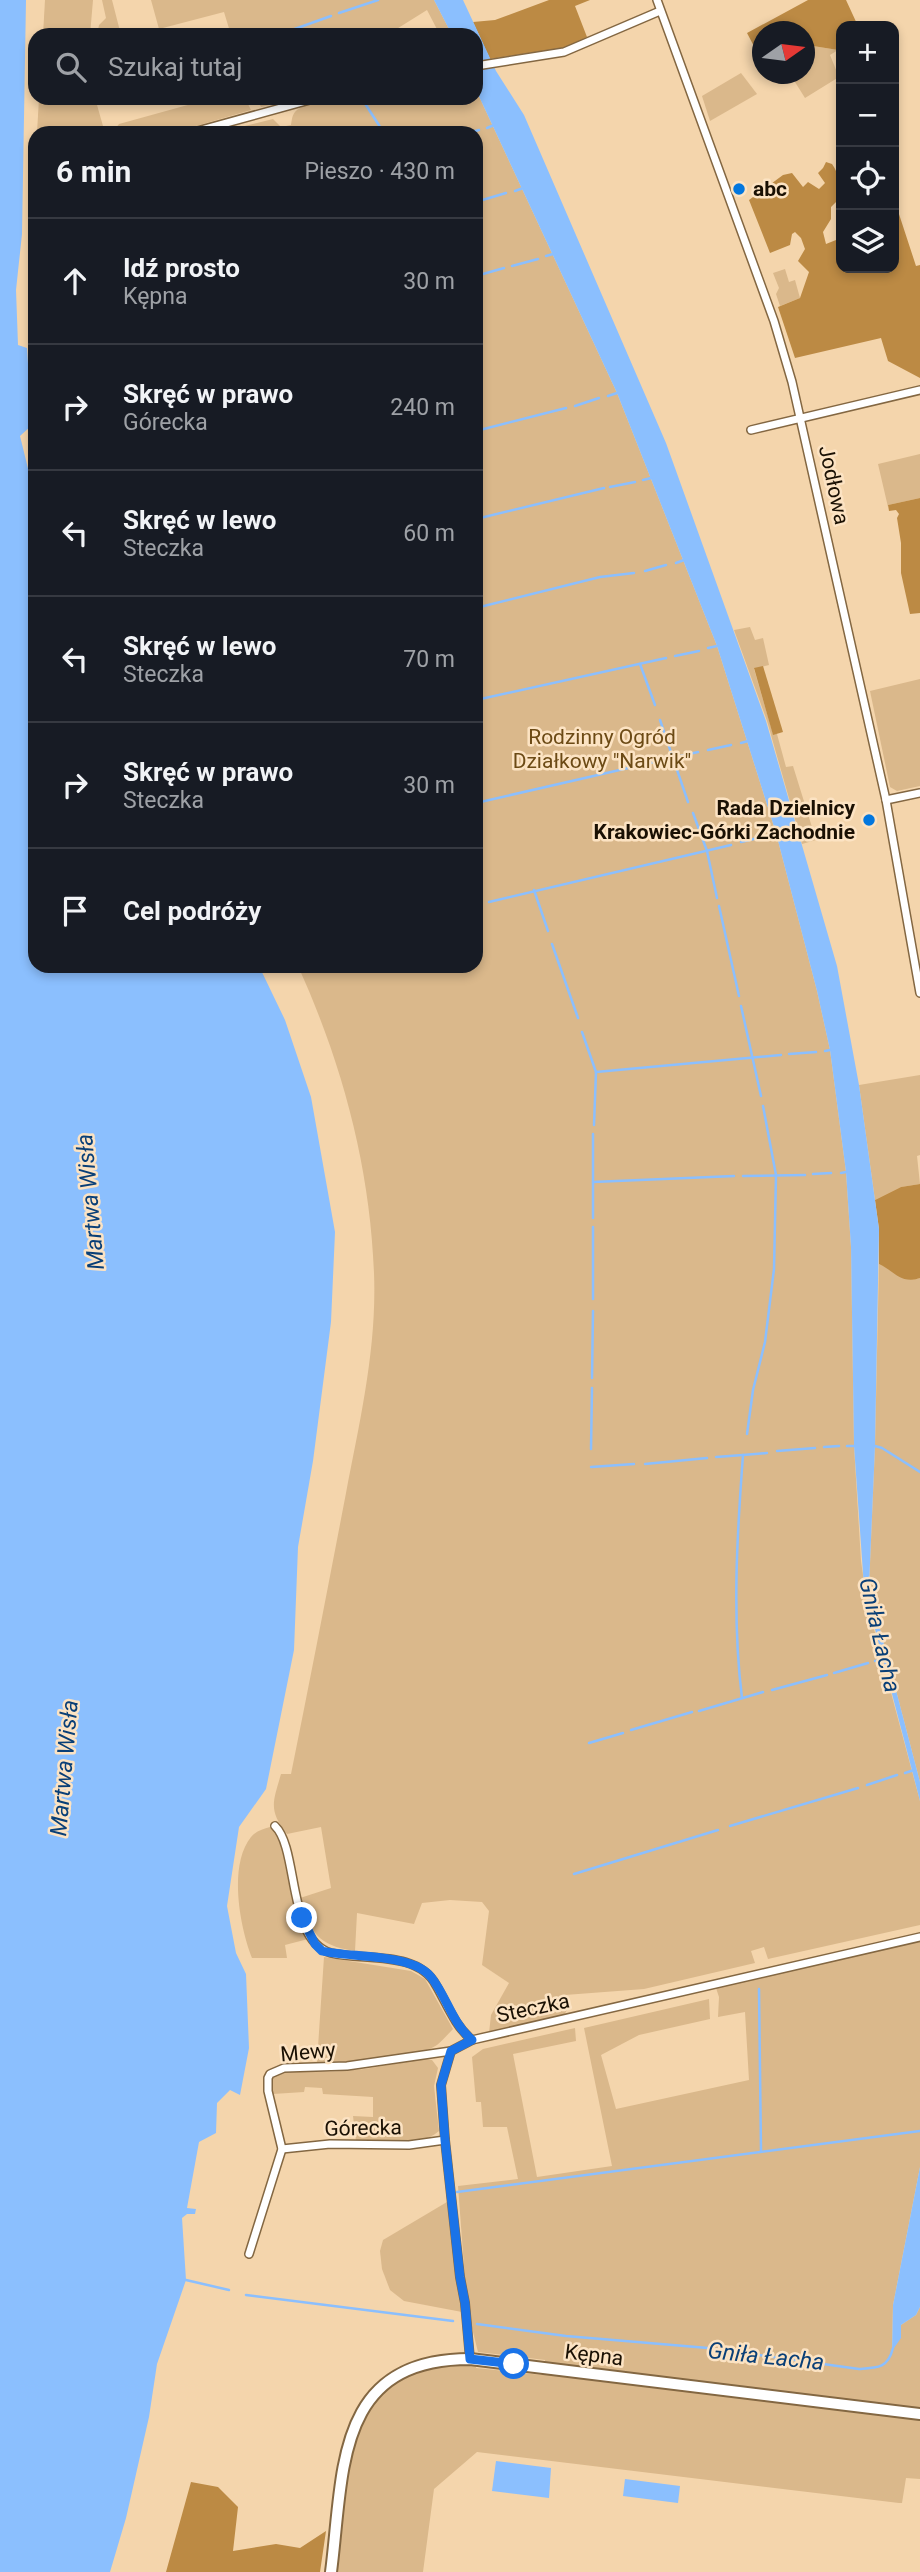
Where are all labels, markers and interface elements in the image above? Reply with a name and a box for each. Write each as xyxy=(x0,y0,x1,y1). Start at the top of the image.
north arrow xyxy=(752,21,815,84)
map controls xyxy=(836,21,899,273)
button: + xyxy=(836,21,899,84)
search box xyxy=(28,28,483,105)
icon: search xyxy=(52,48,90,86)
text: Szukaj tutaj xyxy=(108,52,242,82)
button: − xyxy=(836,84,899,147)
button: locate xyxy=(836,147,899,210)
text: 6 min xyxy=(56,154,131,189)
text: Pieszo · 430 m xyxy=(304,158,455,185)
place label: abc xyxy=(753,177,787,201)
marker: abc xyxy=(731,181,747,197)
button: layers xyxy=(836,210,899,273)
text: Idź prosto xyxy=(123,253,240,283)
icon: ahead xyxy=(56,262,94,300)
text: 30 m xyxy=(403,268,455,295)
text: Kępna xyxy=(123,283,187,310)
text: Skręć w prawo xyxy=(123,379,293,409)
icon: right xyxy=(56,388,94,426)
text: 240 m xyxy=(390,394,455,421)
text: Górecka xyxy=(123,409,208,436)
street label: Jodłowa xyxy=(814,443,854,527)
text: Skręć w lewo xyxy=(123,505,276,535)
icon: left xyxy=(56,514,94,552)
text: 60 m xyxy=(403,520,455,547)
text: Steczka xyxy=(123,535,204,562)
text: Skręć w lewo xyxy=(123,631,276,661)
icon: left xyxy=(56,640,94,678)
text: 70 m xyxy=(403,646,455,673)
text: Steczka xyxy=(123,661,204,688)
park label: Rodzinny Ogród Działkowy "Narwik" xyxy=(513,725,691,773)
text: Skręć w prawo xyxy=(123,757,293,787)
icon: right xyxy=(56,766,94,804)
text: 30 m xyxy=(403,772,455,799)
text: Steczka xyxy=(123,787,204,814)
place label: Rada Dzielnicy Krakowiec-Górki Zachodnie xyxy=(594,796,855,844)
marker: Rada Dzielnicy Krakowiec-Górki Zachodnie xyxy=(861,812,877,828)
icon: arrive xyxy=(56,892,94,930)
text: Cel podróży xyxy=(123,896,261,926)
water label: Martwa Wisła xyxy=(71,1133,110,1271)
water label: Gniła Łacha xyxy=(853,1575,906,1695)
water label: Martwa Wisła xyxy=(45,1699,84,1837)
route end xyxy=(286,1902,317,1933)
street label: Steczka xyxy=(494,1989,572,2027)
street label: Mewy xyxy=(279,2038,337,2066)
street label: Górecka xyxy=(324,2115,402,2141)
water label: Gniła Łacha xyxy=(706,2337,826,2376)
street label: Kępna xyxy=(563,2340,625,2370)
route start xyxy=(498,2348,529,2379)

